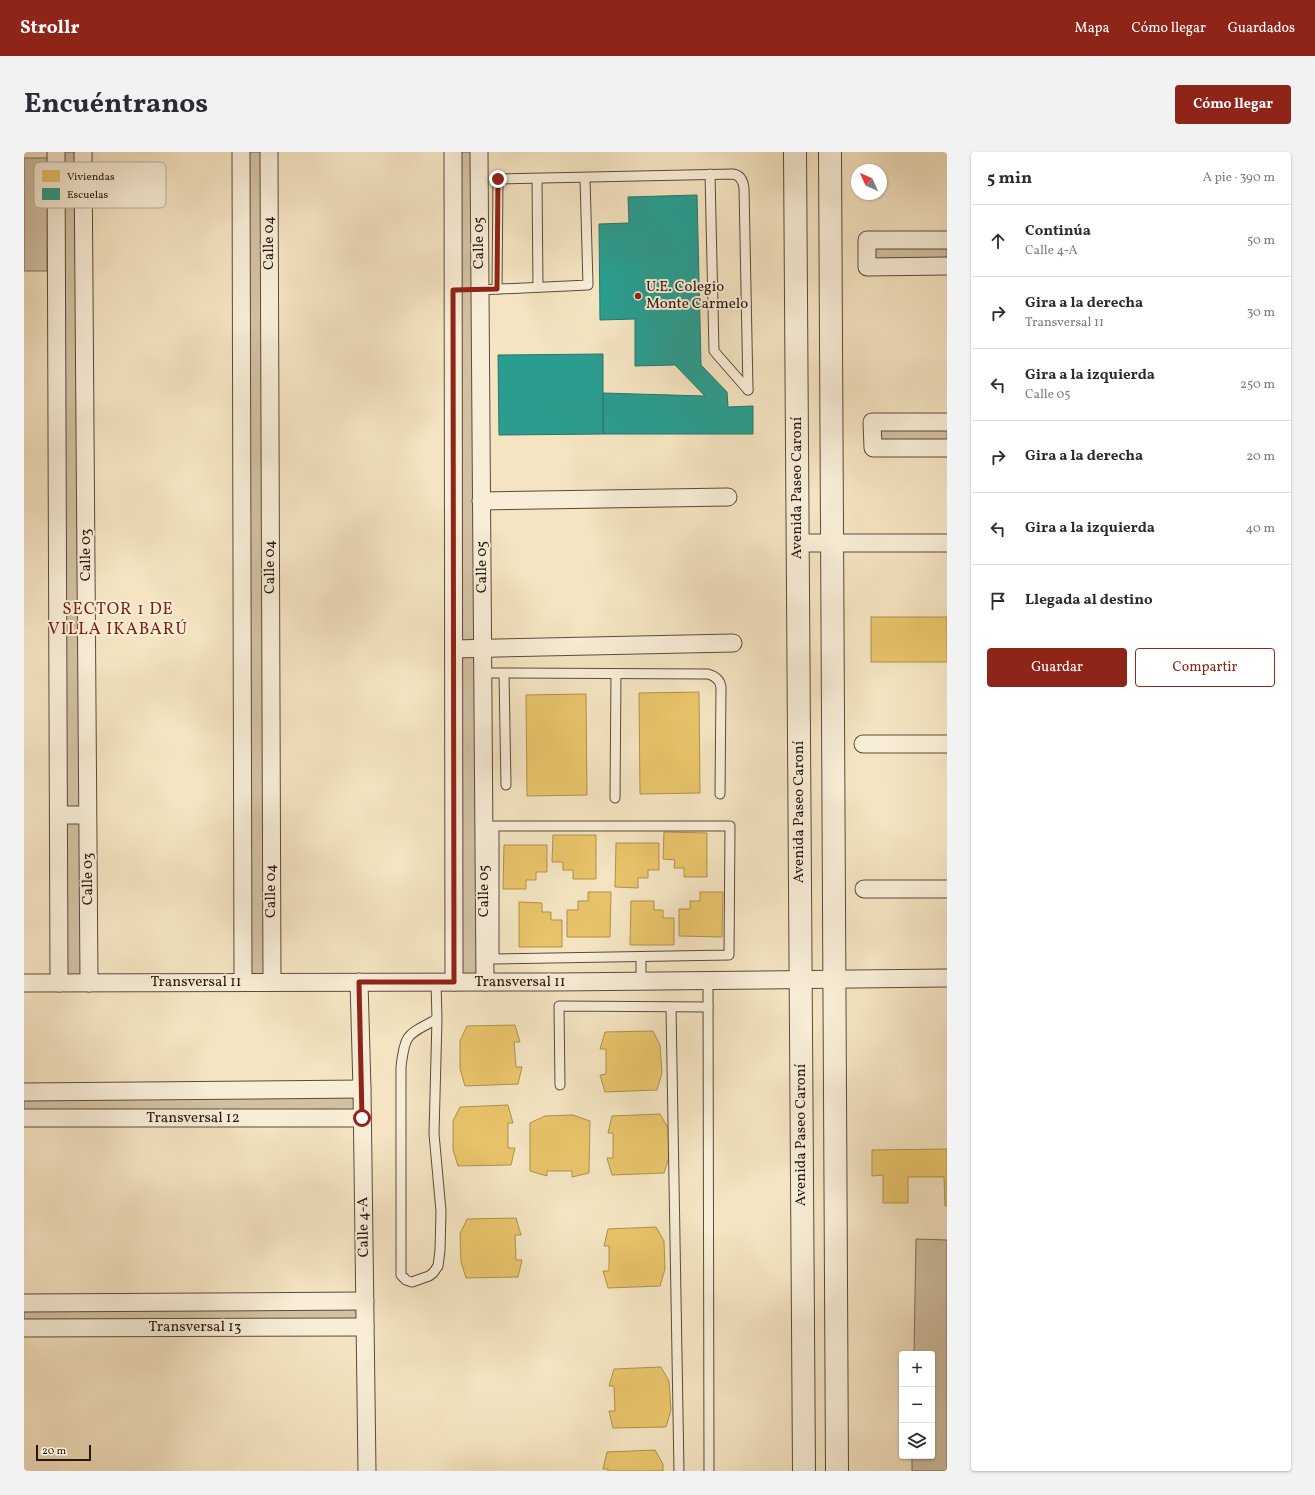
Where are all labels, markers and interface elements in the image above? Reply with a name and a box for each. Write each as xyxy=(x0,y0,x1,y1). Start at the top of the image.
text: Strollr xyxy=(20,15,80,41)
text: Mapa xyxy=(1075,19,1110,38)
text: Cómo llegar xyxy=(1132,19,1206,38)
text: Guardados xyxy=(1228,19,1295,38)
text: Encuéntranos xyxy=(24,85,208,124)
button: Cómo llegar xyxy=(1175,85,1291,124)
legend xyxy=(34,162,166,208)
north arrow xyxy=(851,164,887,200)
text: 5 min xyxy=(987,167,1032,190)
text: A pie · 390 m xyxy=(1203,169,1275,187)
text: Viviendas xyxy=(67,170,115,185)
route end xyxy=(489,170,507,188)
text: Escuelas xyxy=(67,188,108,203)
street label: Calle 04 xyxy=(259,216,280,270)
street label: Calle 05 xyxy=(469,217,490,269)
text: Continúa xyxy=(1025,221,1091,242)
icon: ahead xyxy=(987,230,1009,252)
text: 50 m xyxy=(1247,232,1275,250)
text: Calle 4-A xyxy=(1025,242,1078,260)
place label: U.E. Colegio Monte Carmelo xyxy=(646,277,748,315)
marker: U.E. Colegio Monte Carmelo xyxy=(633,291,643,301)
text: Gira a la derecha xyxy=(1025,293,1143,314)
icon: right xyxy=(987,302,1009,324)
text: 30 m xyxy=(1247,304,1275,322)
text: Transversal 11 xyxy=(1025,314,1104,332)
text: Gira a la izquierda xyxy=(1025,365,1155,386)
icon: left xyxy=(987,374,1009,396)
text: 250 m xyxy=(1240,376,1275,394)
text: Calle 05 xyxy=(1025,386,1070,404)
street label: Avenida Paseo Caroní xyxy=(787,416,808,559)
icon: right xyxy=(987,446,1009,468)
text: Gira a la derecha xyxy=(1025,446,1143,467)
text: 20 m xyxy=(1246,448,1275,466)
icon: left xyxy=(987,518,1009,540)
text: Gira a la izquierda xyxy=(1025,518,1155,539)
text: 40 m xyxy=(1246,520,1275,538)
street label: Calle 03 xyxy=(76,529,97,581)
street label: Calle 04 xyxy=(260,540,281,594)
street label: Calle 05 xyxy=(472,541,493,593)
icon: arrive xyxy=(987,590,1009,612)
text: Llegada al destino xyxy=(1025,590,1153,611)
district label: SECTOR 1 DE VILLA IKABARÚ xyxy=(48,598,188,641)
button: Guardar xyxy=(987,648,1127,687)
button: Compartir xyxy=(1135,648,1275,687)
street label: Avenida Paseo Caroní xyxy=(789,740,810,883)
street label: Calle 03 xyxy=(78,853,99,905)
street label: Calle 04 xyxy=(261,864,282,918)
street label: Calle 05 xyxy=(474,865,495,917)
street label: Transversal 11 xyxy=(150,972,242,993)
street label: Transversal 11 xyxy=(474,972,566,993)
street label: Avenida Paseo Caroní xyxy=(791,1063,812,1206)
street label: Transversal 12 xyxy=(146,1108,240,1129)
route start xyxy=(353,1109,371,1127)
street label: Calle 4-A xyxy=(353,1196,375,1258)
street label: Transversal 13 xyxy=(148,1317,242,1338)
map controls xyxy=(899,1351,935,1459)
button: + xyxy=(899,1351,935,1387)
button: − xyxy=(899,1387,935,1423)
button: layers xyxy=(899,1423,935,1459)
scale bar xyxy=(36,1443,91,1462)
text: 20 m xyxy=(42,1444,66,1459)

